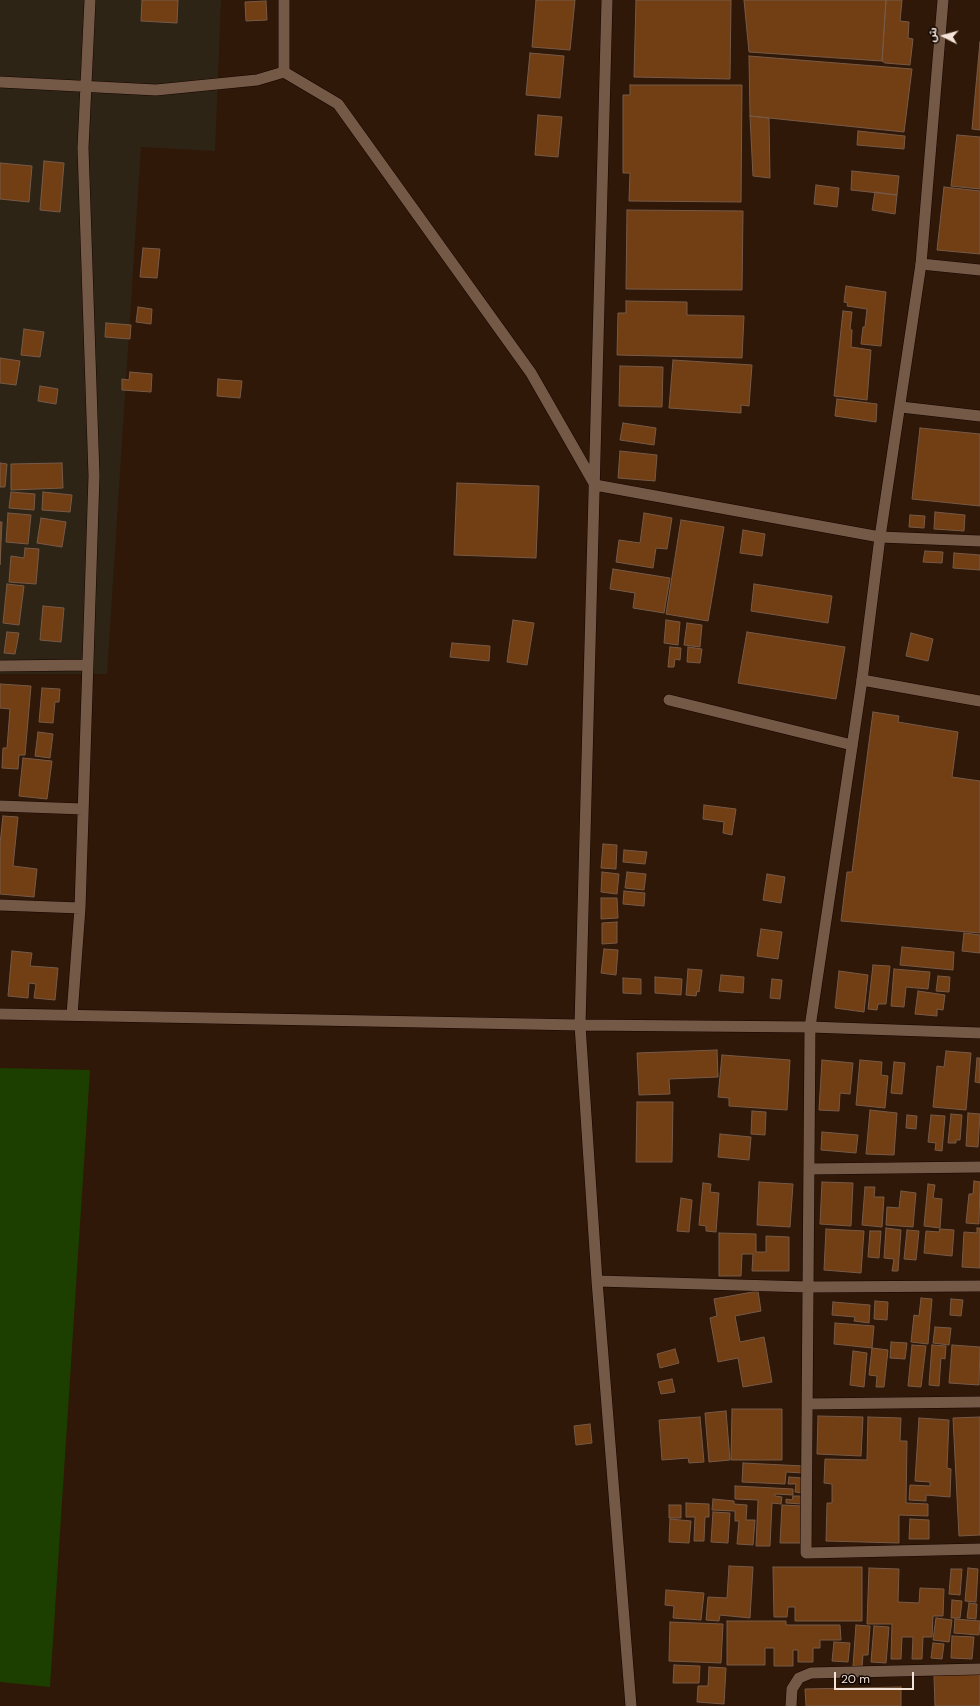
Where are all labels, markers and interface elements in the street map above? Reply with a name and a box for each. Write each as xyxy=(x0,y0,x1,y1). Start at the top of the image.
north arrow xyxy=(924,16,964,56)
text: ش xyxy=(924,27,940,43)
scale bar xyxy=(836,1664,916,1690)
text: 20 m xyxy=(841,1671,870,1687)

